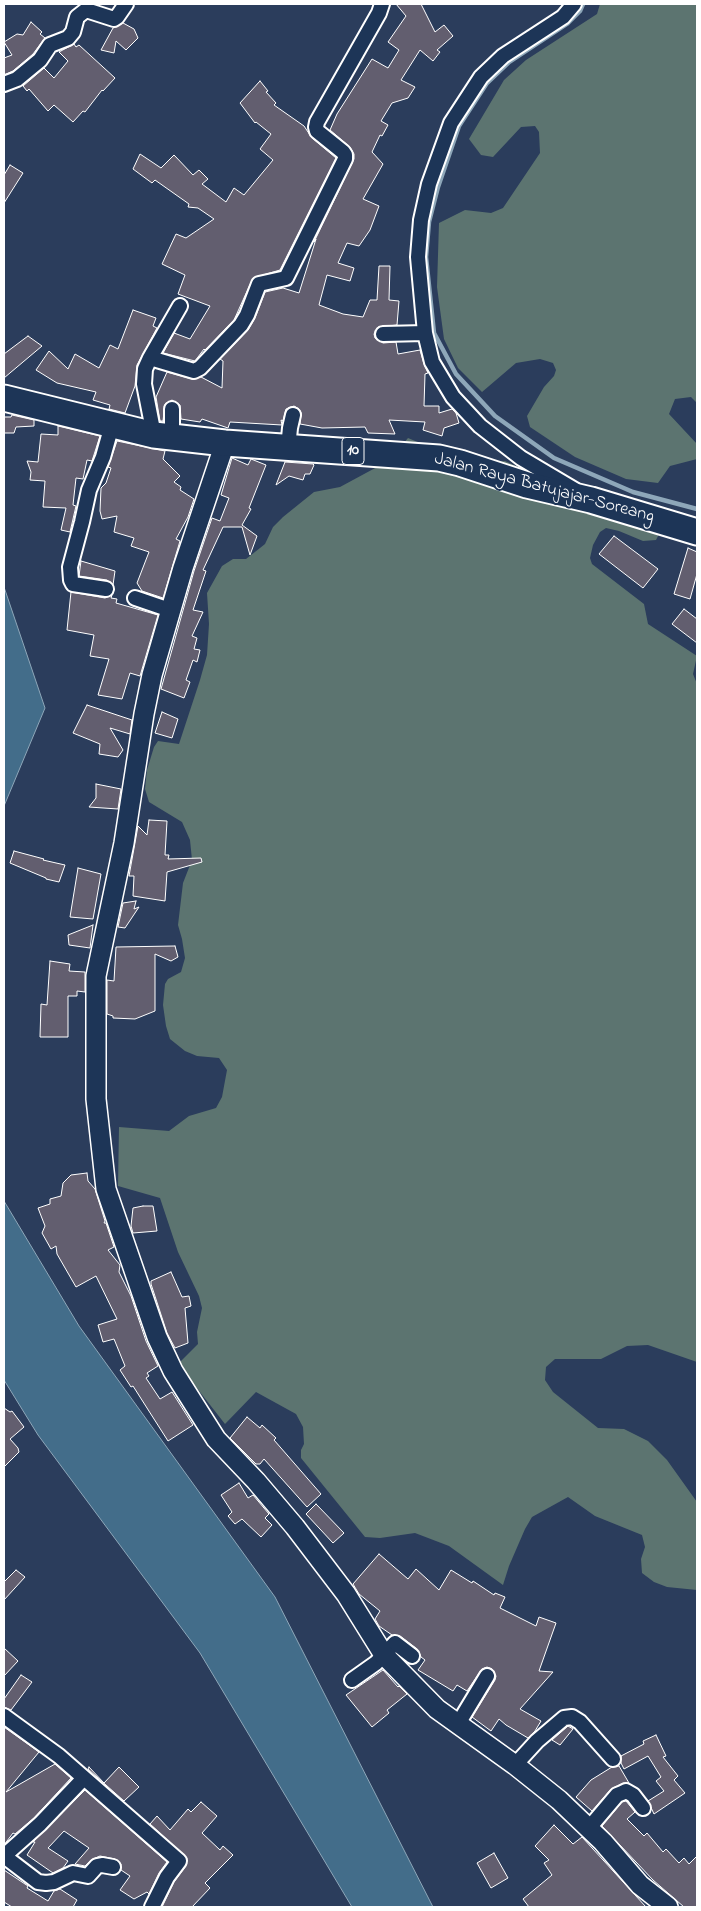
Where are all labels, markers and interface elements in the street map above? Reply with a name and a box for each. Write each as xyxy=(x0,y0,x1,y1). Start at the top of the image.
road number: 10 xyxy=(342,438,364,464)
street label: Jalan Raya Batujajar-Soreang xyxy=(432,449,656,529)

